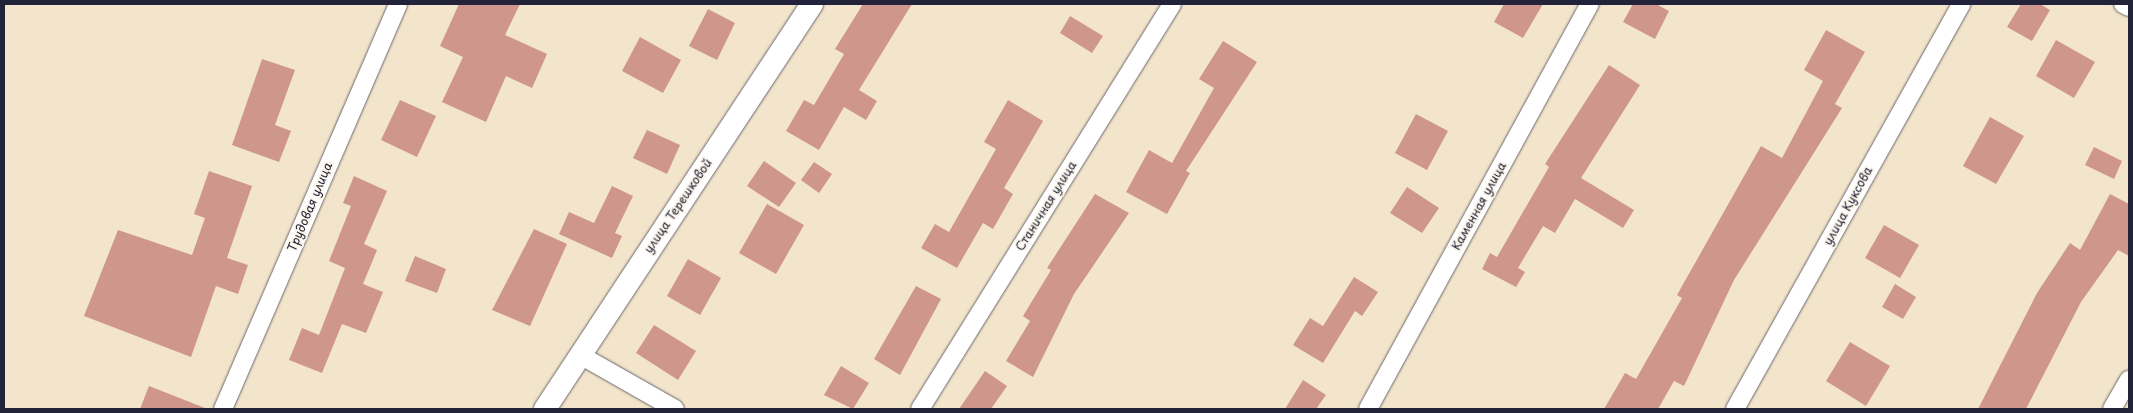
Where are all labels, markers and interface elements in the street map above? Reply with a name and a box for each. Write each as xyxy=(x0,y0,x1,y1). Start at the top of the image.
street label: улица Терешковой xyxy=(641,156,715,256)
street label: Станичная улица xyxy=(1012,158,1080,254)
street label: Каменная улица xyxy=(1449,159,1509,253)
street label: Трудовая улица xyxy=(285,160,335,254)
street label: улица Куксова xyxy=(1820,164,1876,248)

